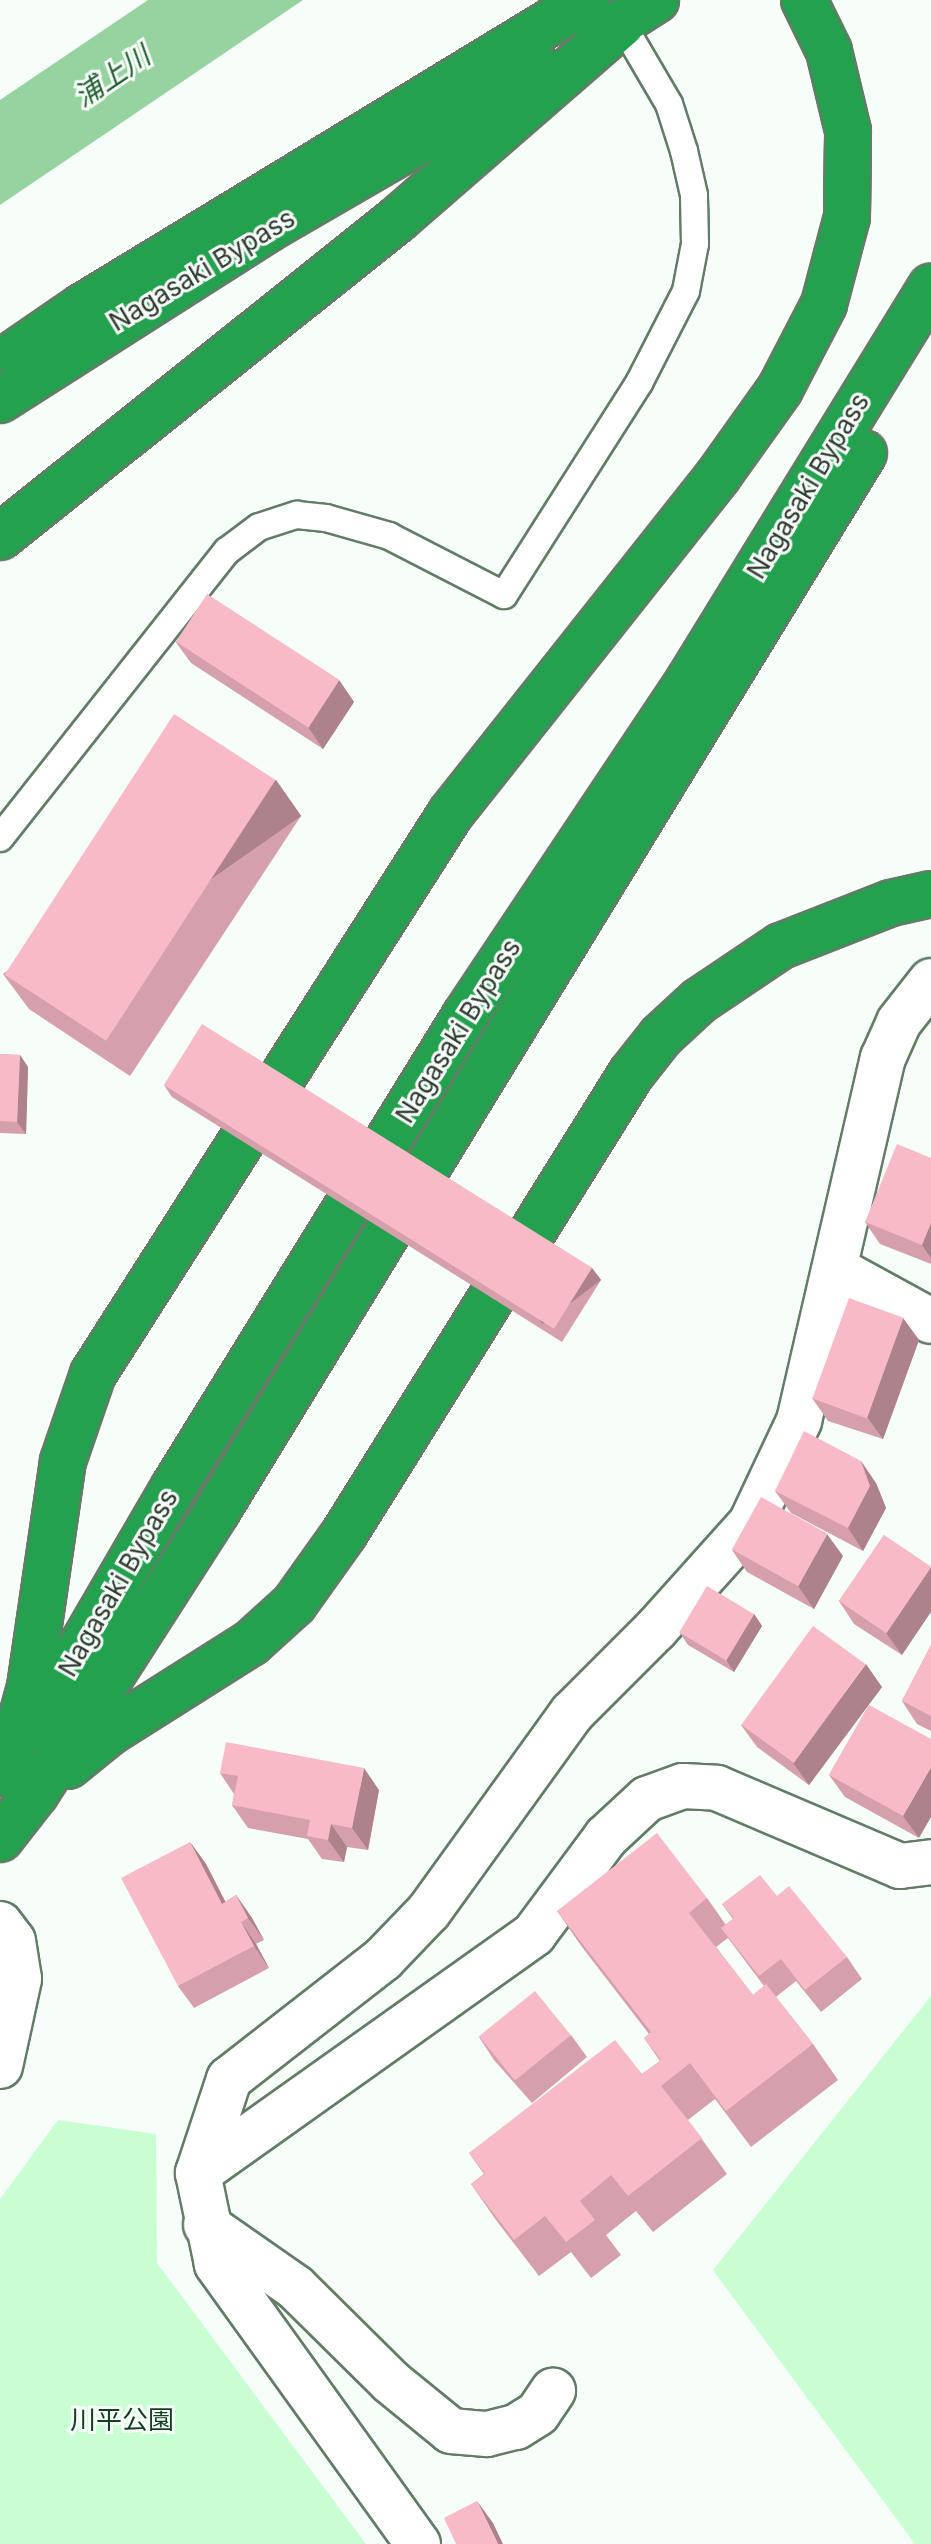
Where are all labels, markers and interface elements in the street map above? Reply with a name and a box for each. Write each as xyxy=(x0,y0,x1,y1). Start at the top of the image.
water label: 浦上川 xyxy=(68,39,156,113)
street label: Nagasaki Bypass xyxy=(104,202,300,338)
street label: Nagasaki Bypass xyxy=(740,388,876,584)
street label: Nagasaki Bypass xyxy=(389,933,527,1129)
street label: Nagasaki Bypass xyxy=(52,1484,184,1682)
park label: 川平公園 xyxy=(70,2404,174,2436)

